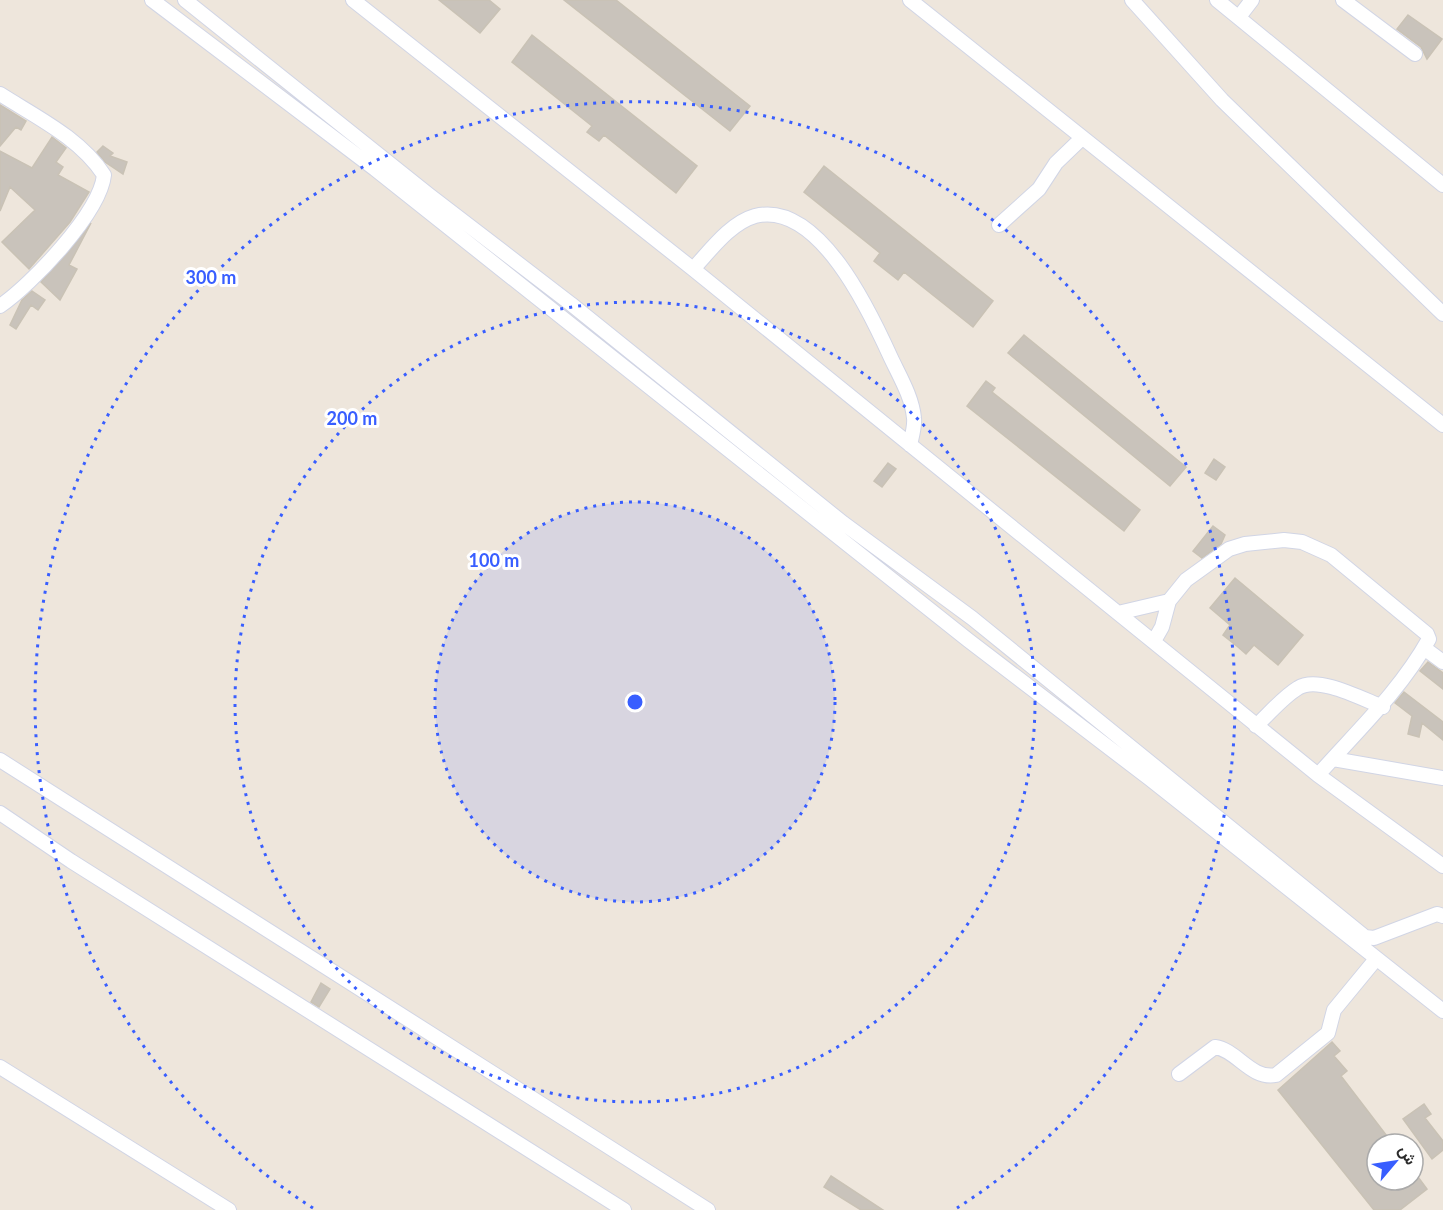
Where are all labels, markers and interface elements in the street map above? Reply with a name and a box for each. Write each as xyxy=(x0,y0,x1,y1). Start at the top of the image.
text: 300 m xyxy=(186,266,236,288)
text: 200 m xyxy=(327,407,377,429)
text: 100 m xyxy=(469,549,519,571)
centre of rings xyxy=(625,692,645,712)
north arrow xyxy=(1365,1132,1425,1192)
text: ش xyxy=(1395,1141,1422,1168)

